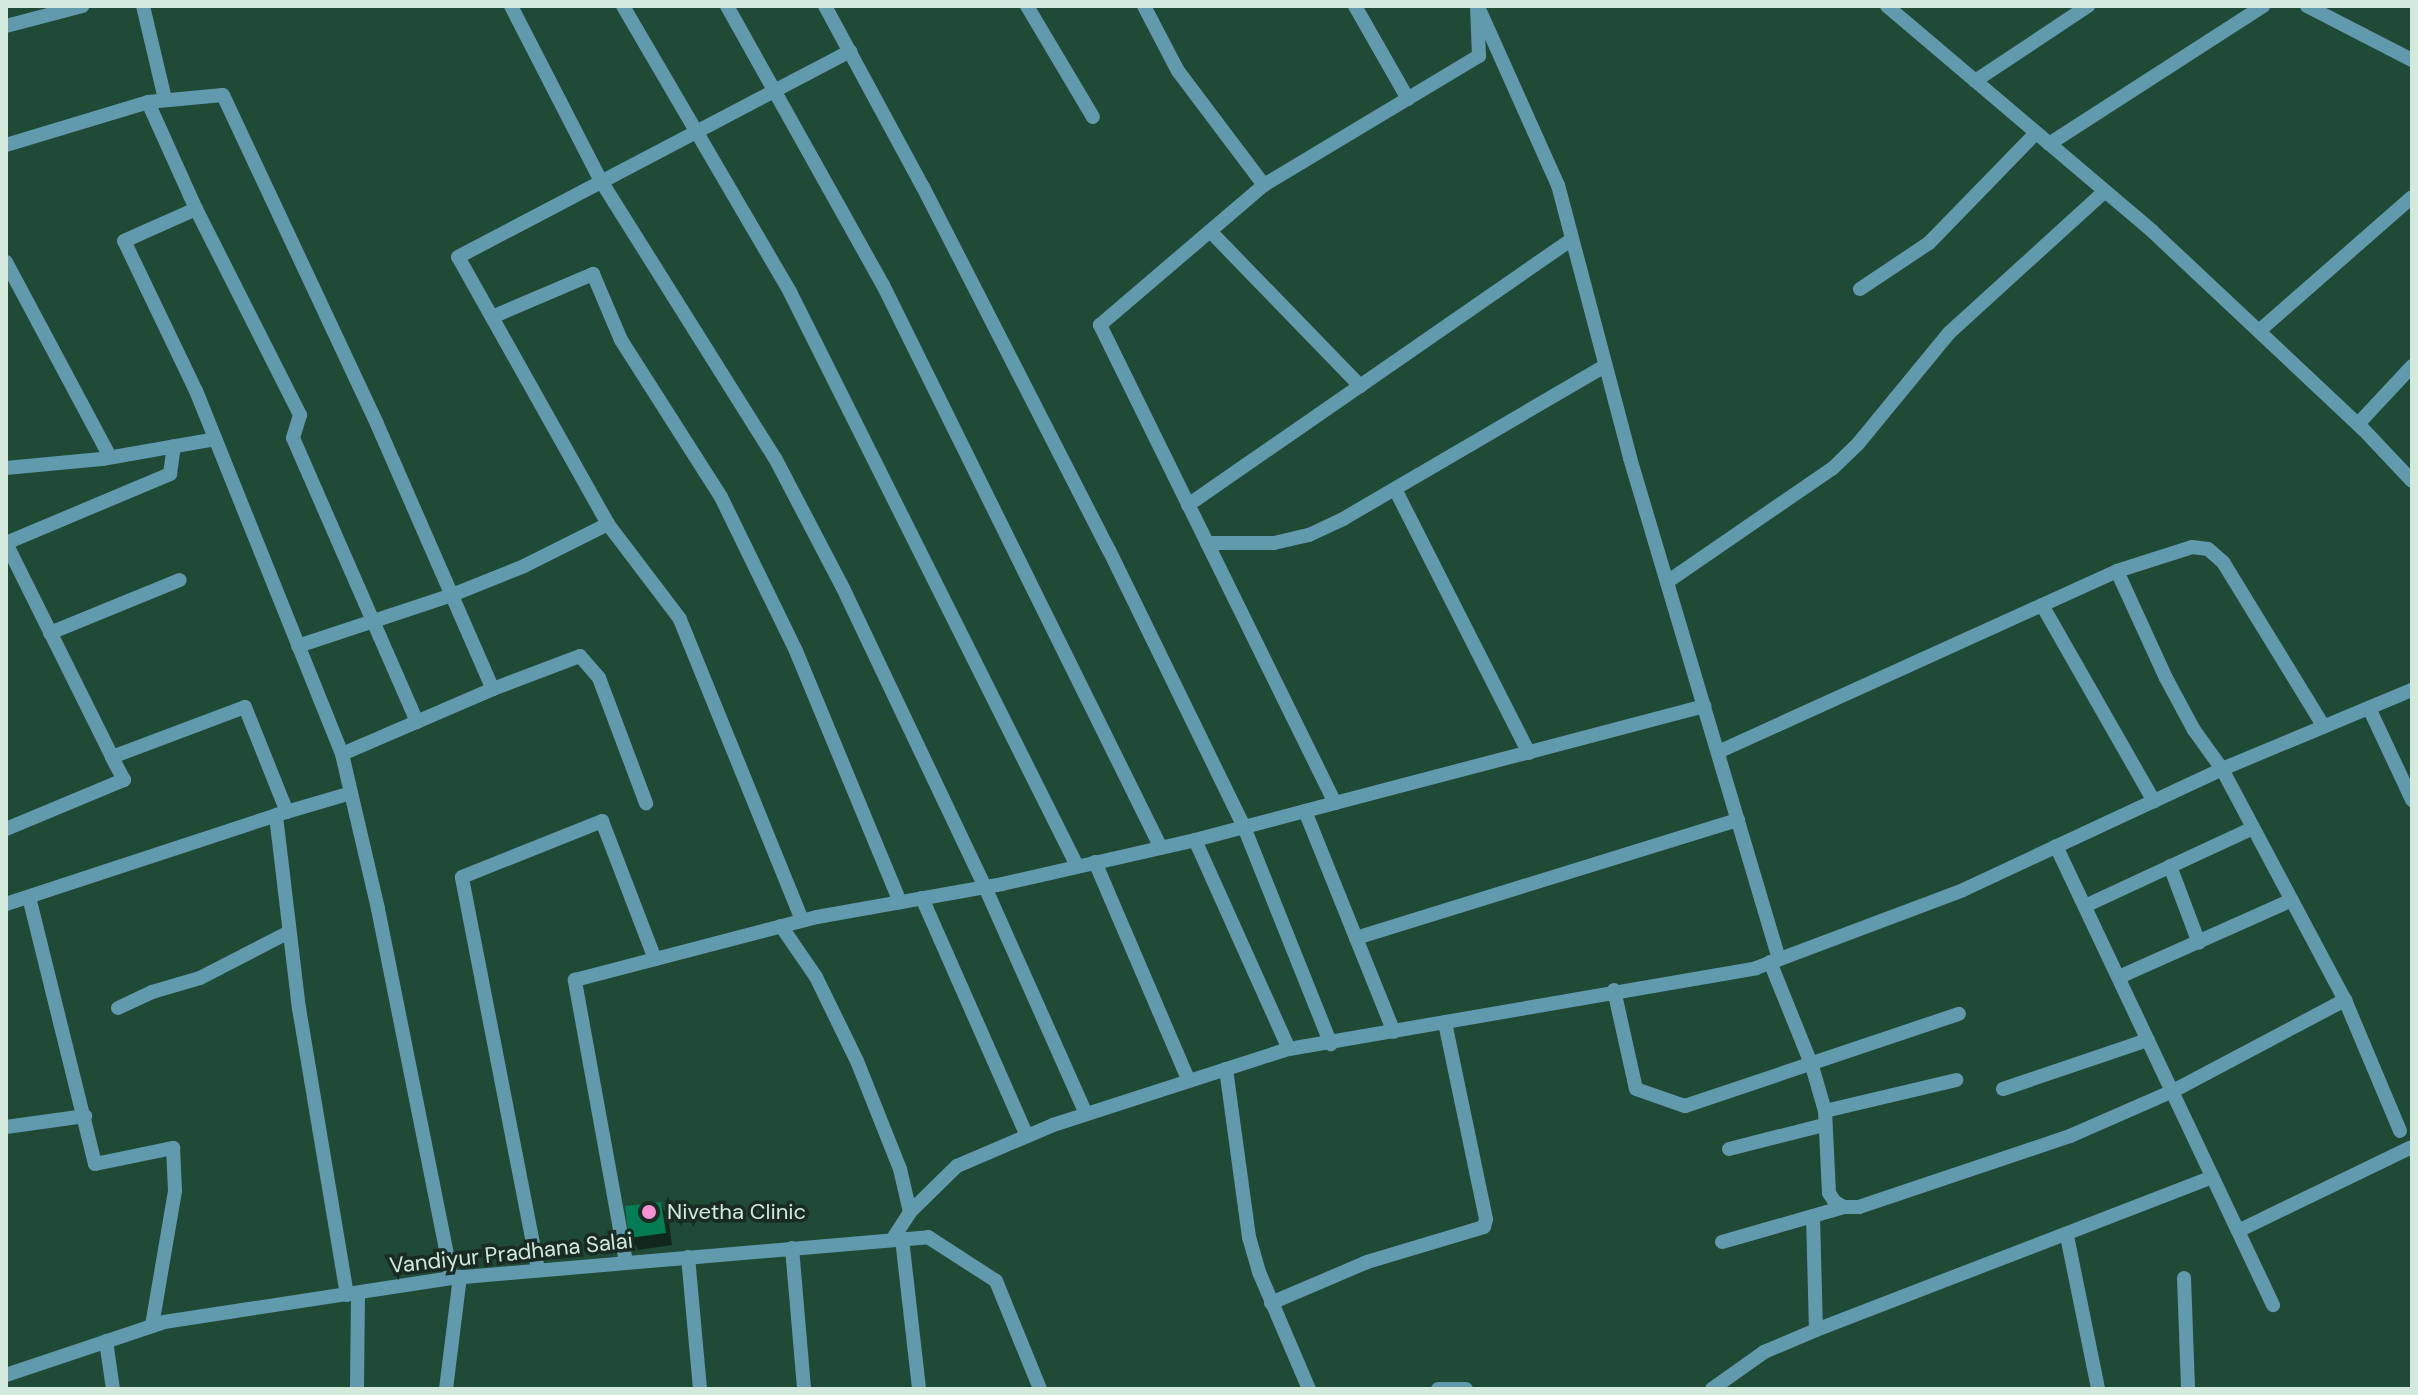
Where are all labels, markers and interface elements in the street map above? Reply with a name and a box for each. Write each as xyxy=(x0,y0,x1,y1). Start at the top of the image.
place label: Nivetha Clinic xyxy=(667,1199,806,1225)
marker: Nivetha Clinic xyxy=(638,1201,660,1223)
street label: Vandiyur Pradhana Salai xyxy=(388,1227,634,1279)

